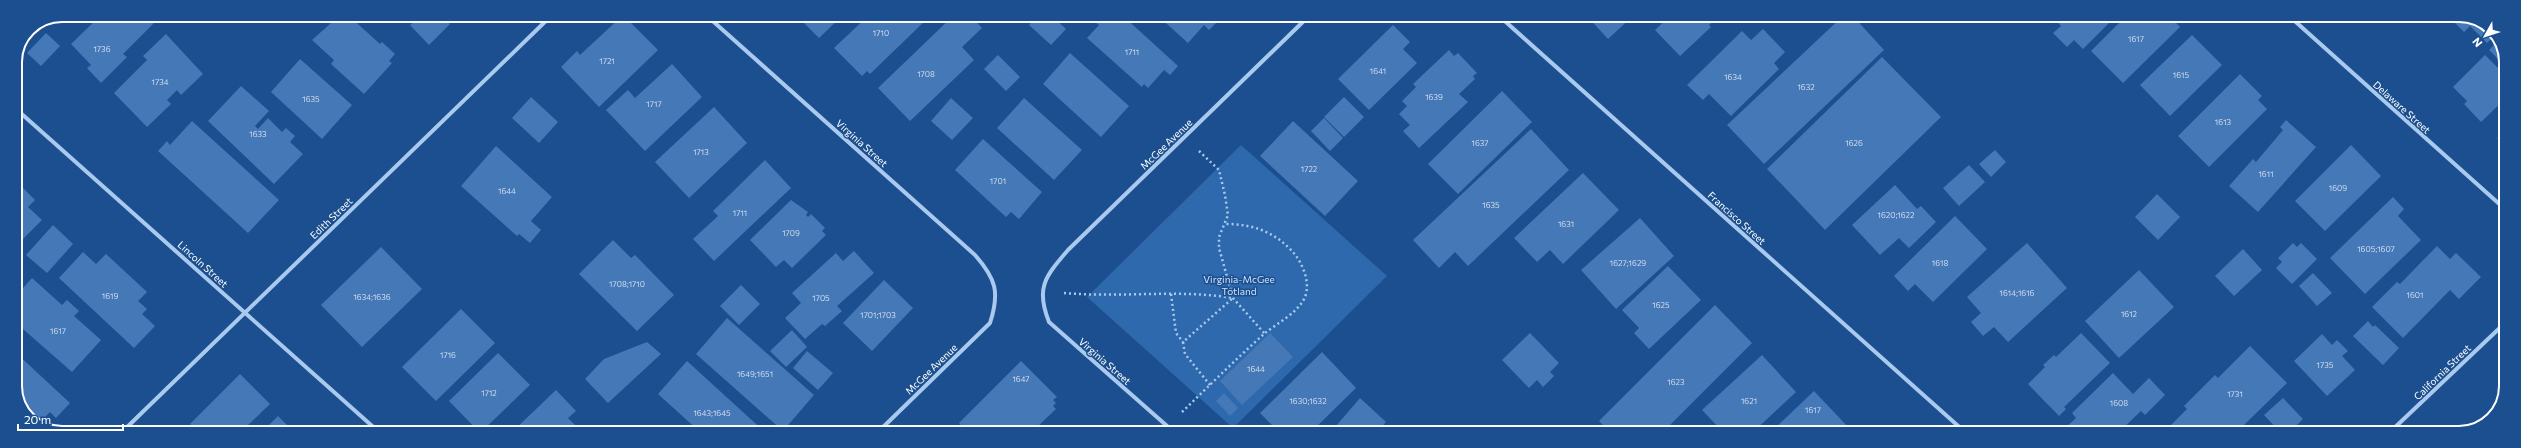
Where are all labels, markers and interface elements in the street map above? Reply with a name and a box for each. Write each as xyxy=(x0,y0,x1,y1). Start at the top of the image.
north arrow xyxy=(2465,16,2505,56)
house number: 1710 xyxy=(873,28,889,38)
house number: 1617 xyxy=(2128,34,2144,44)
text: N xyxy=(2469,35,2484,50)
house number: 1736 xyxy=(93,44,111,54)
house number: 1711 xyxy=(1125,47,1139,57)
house number: 1721 xyxy=(599,56,615,66)
house number: 1641 xyxy=(1370,66,1386,76)
house number: 1708 xyxy=(917,69,935,79)
house number: 1615 xyxy=(2173,70,2190,80)
house number: 1634 xyxy=(1724,72,1742,82)
house number: 1734 xyxy=(151,77,169,87)
street label: Delaware Street xyxy=(2371,78,2433,136)
house number: 1632 xyxy=(1797,82,1815,92)
house number: 1639 xyxy=(1425,92,1443,102)
house number: 1635 xyxy=(302,94,320,104)
house number: 1717 xyxy=(646,99,662,109)
street label: McGee Avenue xyxy=(1138,116,1194,172)
street label: Virginia Street xyxy=(834,117,890,169)
house number: 1613 xyxy=(2215,117,2232,127)
house number: 1633 xyxy=(249,129,267,139)
house number: 1637 xyxy=(1471,138,1489,148)
house number: 1626 xyxy=(1845,138,1863,148)
house number: 1713 xyxy=(693,147,709,157)
house number: 1722 xyxy=(1301,164,1318,174)
house number: 1611 xyxy=(2258,169,2274,179)
house number: 1701 xyxy=(990,176,1006,186)
house number: 1609 xyxy=(2329,183,2347,193)
house number: 1644 xyxy=(498,186,516,196)
street label: Francisco Street xyxy=(1706,189,1768,247)
street label: Edith Street xyxy=(307,195,355,241)
house number: 1635 xyxy=(1482,200,1500,210)
house number: 1711 xyxy=(733,208,747,218)
house number: 1620;1622 xyxy=(1878,210,1915,220)
house number: 1631 xyxy=(1558,219,1574,229)
house number: 1709 xyxy=(782,228,800,238)
street label: Lincoln Street xyxy=(175,238,231,290)
house number: 1605;1607 xyxy=(2357,244,2395,254)
house number: 1627;1629 xyxy=(1610,258,1646,268)
house number: 1618 xyxy=(1932,258,1948,268)
park label: Virginia-McGee Totland xyxy=(1203,273,1275,297)
house number: 1708;1710 xyxy=(609,279,645,289)
house number: 1614;1616 xyxy=(2000,288,2035,298)
house number: 1601 xyxy=(2407,290,2423,300)
house number: 1619 xyxy=(102,291,118,301)
house number: 1634;1636 xyxy=(353,292,391,302)
house number: 1705 xyxy=(812,293,830,303)
house number: 1625 xyxy=(1652,300,1670,310)
house number: 1612 xyxy=(2121,309,2138,319)
house number: 1701;1703 xyxy=(860,310,896,320)
house number: 1617 xyxy=(50,326,66,336)
street label: Virginia Street xyxy=(1076,335,1134,387)
street label: McGee Avenue xyxy=(903,341,959,397)
street label: California Street xyxy=(2411,342,2473,402)
house number: 1716 xyxy=(440,350,456,360)
house number: 1735 xyxy=(2317,360,2334,370)
house number: 1644 xyxy=(1247,364,1265,374)
house number: 1649;1651 xyxy=(737,369,773,379)
house number: 1647 xyxy=(1012,374,1030,384)
house number: 1623 xyxy=(1667,377,1685,387)
house number: 1712 xyxy=(481,388,497,398)
house number: 1731 xyxy=(2227,389,2243,399)
house number: 1630;1632 xyxy=(1289,396,1327,406)
house number: 1621 xyxy=(1741,396,1757,406)
house number: 1608 xyxy=(2110,398,2128,408)
house number: 1617 xyxy=(1805,405,1821,415)
scale bar xyxy=(18,406,123,432)
house number: 1643;1645 xyxy=(693,408,731,418)
text: 20 m xyxy=(24,412,51,426)

